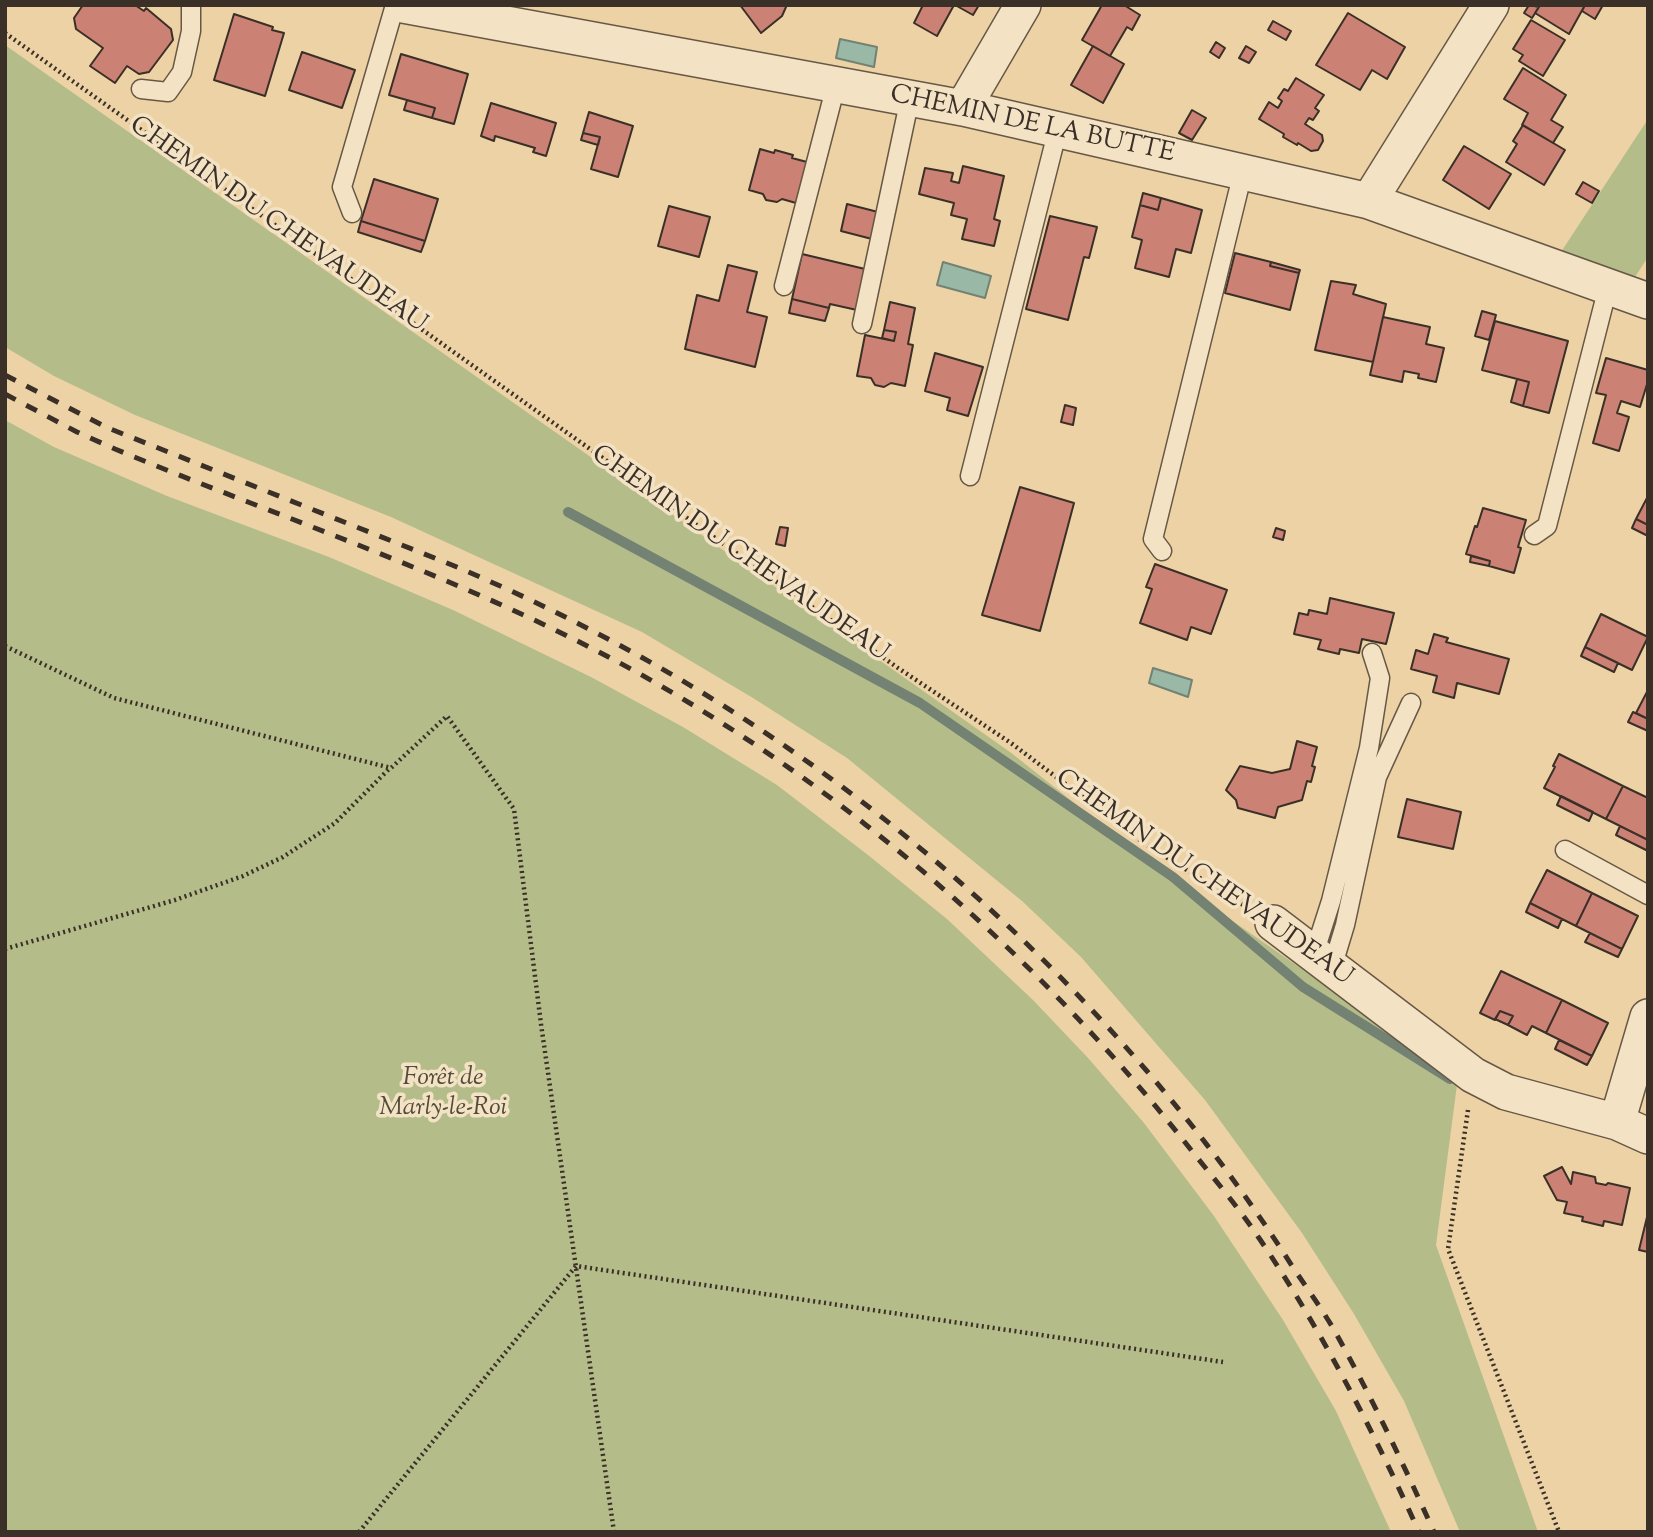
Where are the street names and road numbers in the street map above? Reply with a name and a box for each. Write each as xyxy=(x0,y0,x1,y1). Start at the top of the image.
street label: CHEMIN DE LA BUTTE xyxy=(887,81,1177,171)
street label: CHEMIN DU CHEVAUDEAU xyxy=(122,111,432,341)
street label: CHEMIN DU CHEVAUDEAU xyxy=(584,440,894,670)
street label: CHEMIN DU CHEVAUDEAU xyxy=(1048,764,1358,994)

